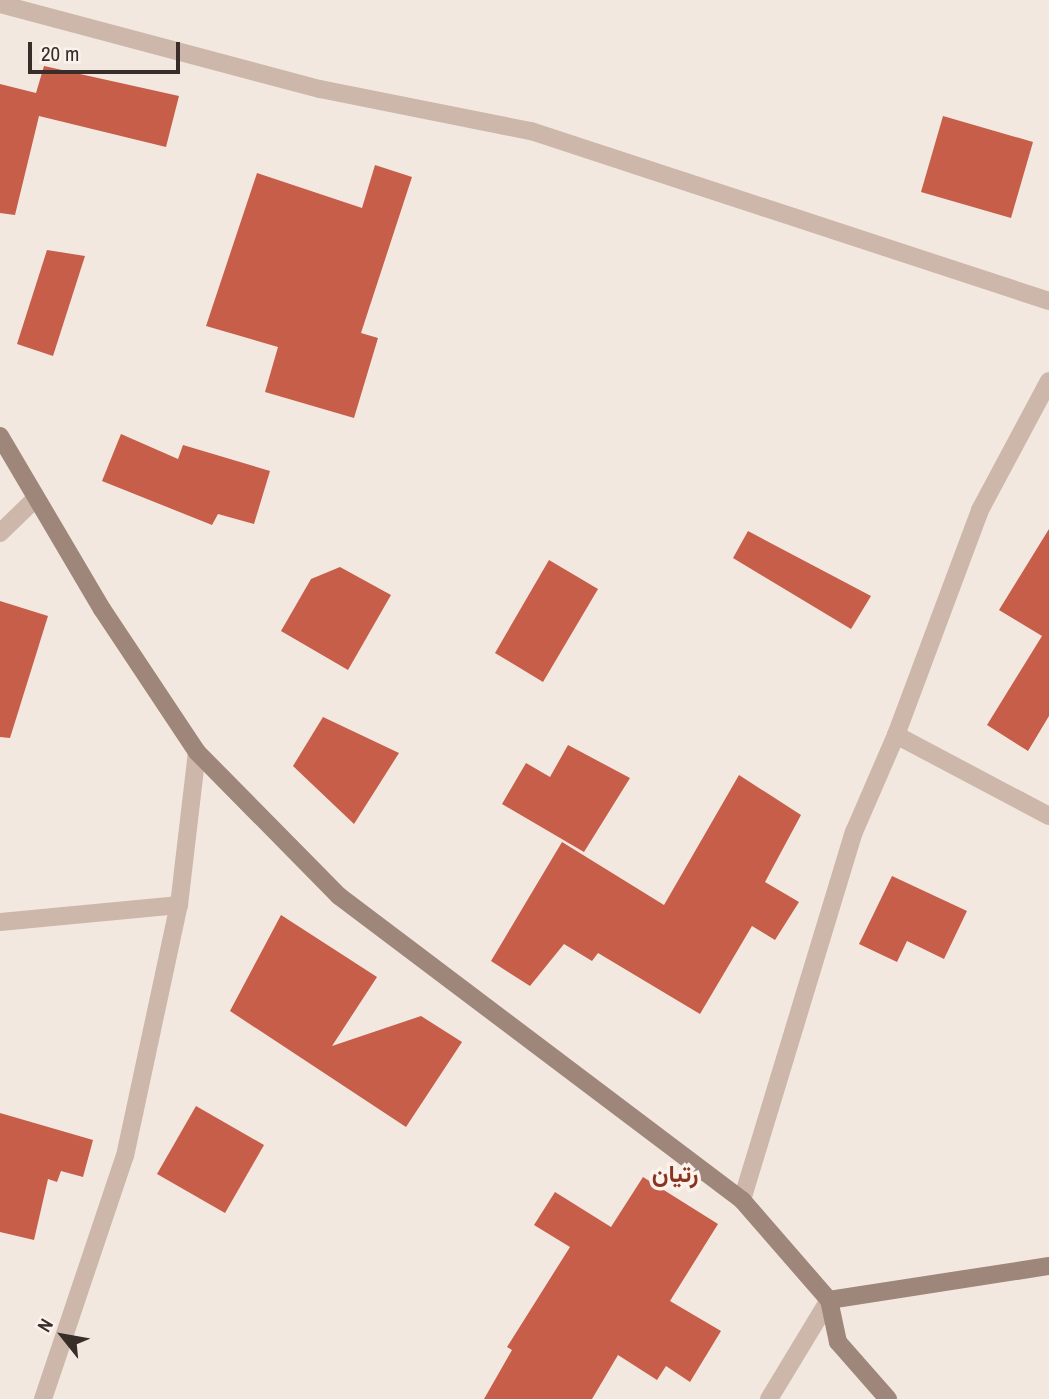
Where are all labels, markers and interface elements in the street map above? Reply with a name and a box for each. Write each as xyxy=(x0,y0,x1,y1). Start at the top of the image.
scale bar xyxy=(32,28,184,72)
text: 20 m xyxy=(41,39,79,68)
district label: رتيان xyxy=(652,1160,698,1188)
north arrow xyxy=(28,1301,98,1371)
text: N xyxy=(31,1314,59,1337)

